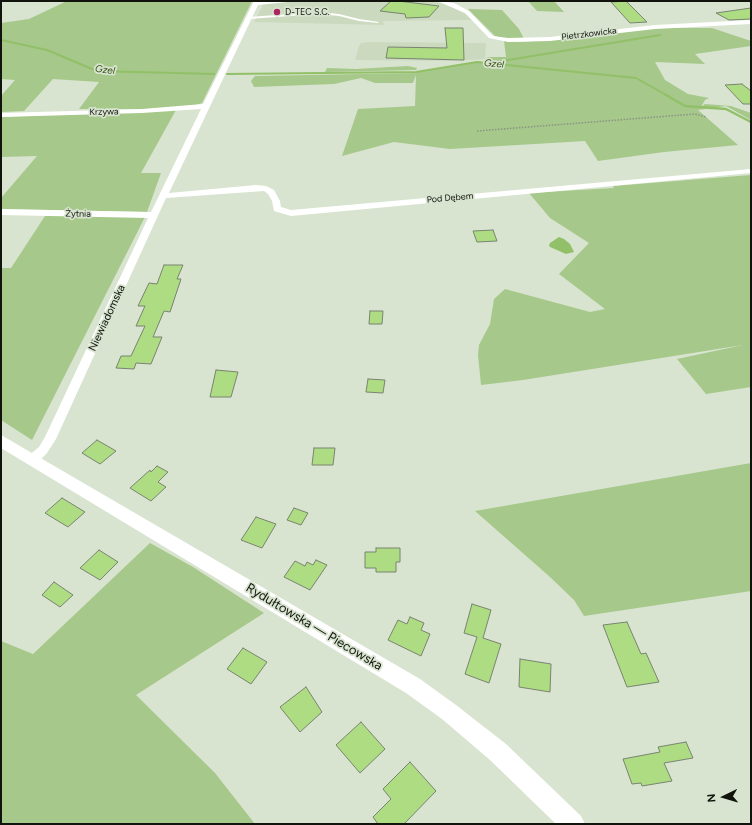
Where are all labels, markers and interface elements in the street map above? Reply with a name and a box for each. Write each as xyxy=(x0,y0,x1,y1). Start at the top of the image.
marker: D-TEC S.C. xyxy=(272,7,282,17)
place label: D-TEC S.C. xyxy=(285,7,330,17)
street label: Pietrzkowicka xyxy=(561,25,617,43)
water label: Gzel xyxy=(483,57,505,71)
water label: Gzel xyxy=(94,63,116,77)
street label: Krzywa xyxy=(89,106,119,118)
street label: Pod Dębem xyxy=(426,191,474,205)
street label: Żytnia xyxy=(65,208,91,220)
street label: Niewiadomska xyxy=(86,283,128,353)
street label: Rydułtowska — Piecowska xyxy=(243,580,385,674)
north arrow xyxy=(704,777,744,817)
text: N xyxy=(705,793,718,803)

